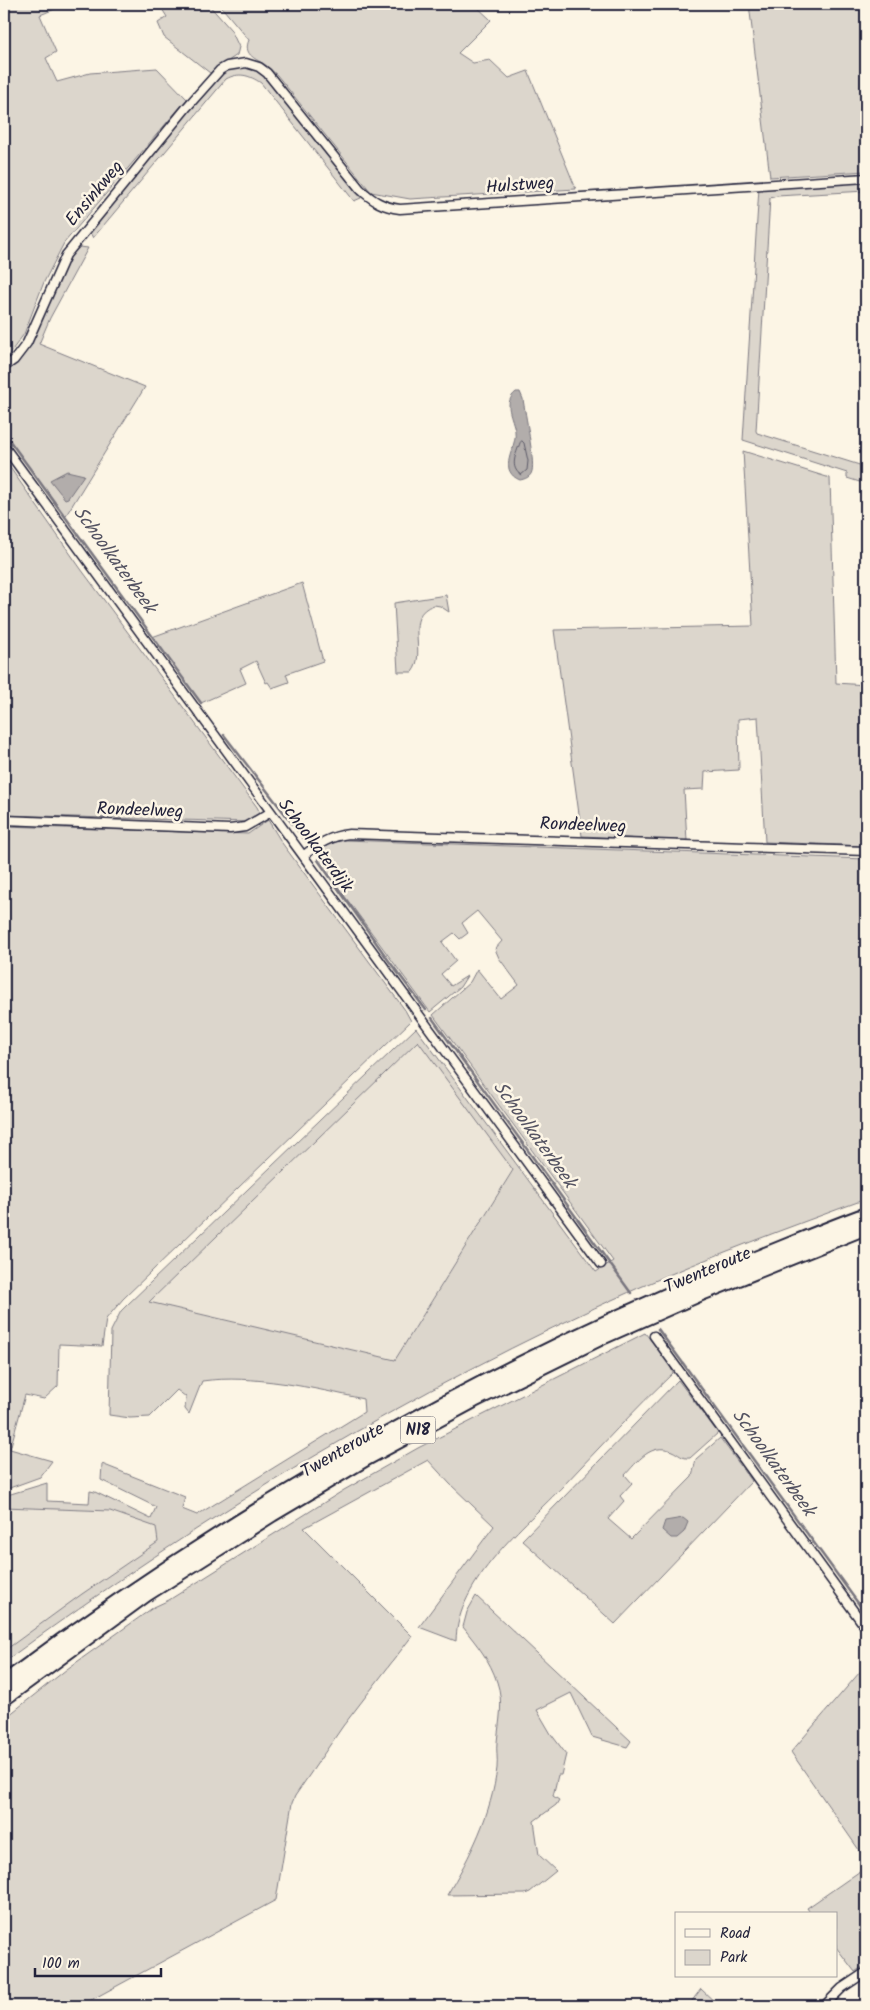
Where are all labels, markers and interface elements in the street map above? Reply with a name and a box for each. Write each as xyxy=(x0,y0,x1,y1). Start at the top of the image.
street label: Ensinkweg xyxy=(59,154,131,234)
street label: Hulstweg xyxy=(485,169,555,203)
water label: Schoolkaterbeek xyxy=(65,500,165,623)
street label: Schoolkaterdijk xyxy=(270,793,361,900)
street label: Rondeelweg xyxy=(96,795,184,827)
street label: Rondeelweg xyxy=(539,810,627,842)
water label: Schoolkaterbeek xyxy=(485,1075,585,1198)
street label: Twenteroute xyxy=(660,1240,756,1302)
water label: Schoolkaterbeek xyxy=(724,1403,824,1526)
street label: Twenteroute xyxy=(296,1415,390,1487)
road number: N18 xyxy=(400,1416,436,1444)
legend xyxy=(675,1912,838,1978)
text: Road xyxy=(720,1922,751,1946)
scale bar xyxy=(35,1945,161,1977)
text: Park xyxy=(720,1946,748,1970)
text: 100 m xyxy=(42,1952,80,1976)

